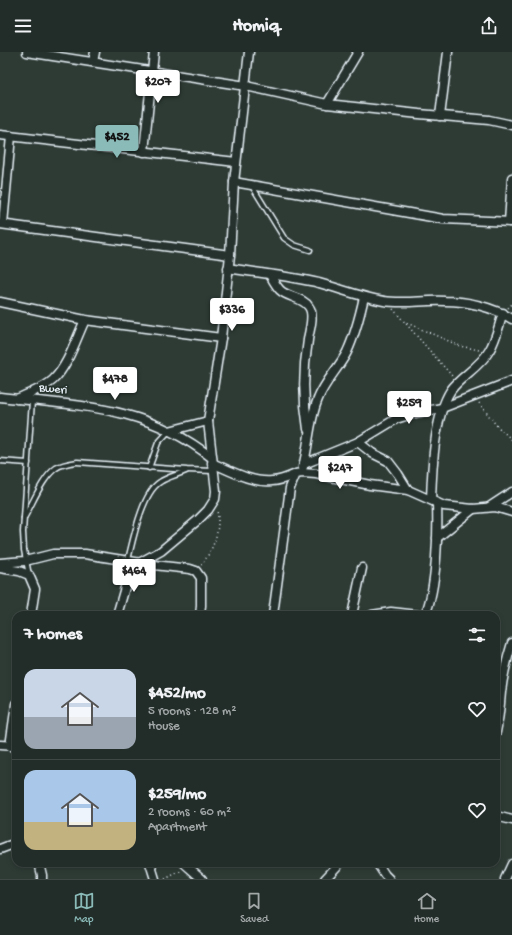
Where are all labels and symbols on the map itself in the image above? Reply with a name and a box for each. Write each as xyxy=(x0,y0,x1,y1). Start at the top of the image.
pin: $207 xyxy=(134,70,182,104)
pin: $452 xyxy=(93,125,141,159)
pin: $336 xyxy=(208,298,256,332)
pin: $478 xyxy=(91,367,139,401)
street label: Bweri xyxy=(37,382,68,398)
pin: $259 xyxy=(385,391,433,425)
pin: $247 xyxy=(316,456,364,490)
pin: $464 xyxy=(110,559,158,593)

